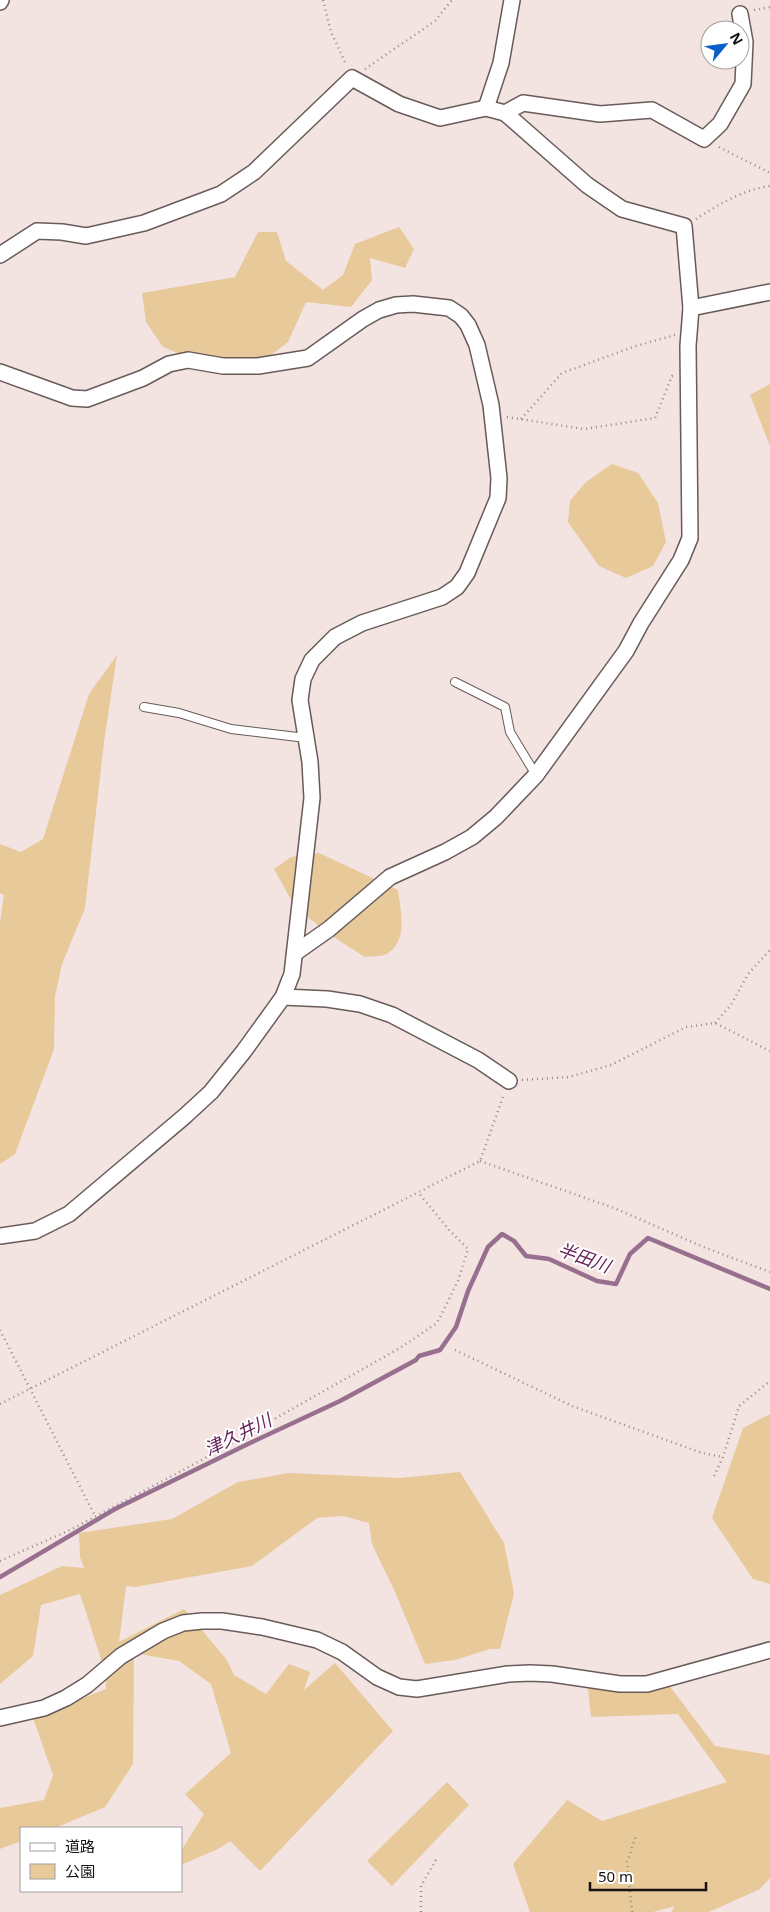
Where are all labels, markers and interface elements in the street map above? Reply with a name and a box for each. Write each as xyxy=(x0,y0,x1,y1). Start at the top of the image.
north arrow xyxy=(700,20,750,70)
text: N xyxy=(726,29,748,48)
water label: 半田川 xyxy=(555,1237,616,1278)
water label: 津久井川 xyxy=(200,1407,277,1461)
legend xyxy=(20,1827,182,1892)
text: 道路 xyxy=(65,1836,95,1856)
scale bar xyxy=(590,1860,706,1892)
text: 公園 xyxy=(65,1861,95,1881)
text: 50 m xyxy=(598,1866,633,1886)

